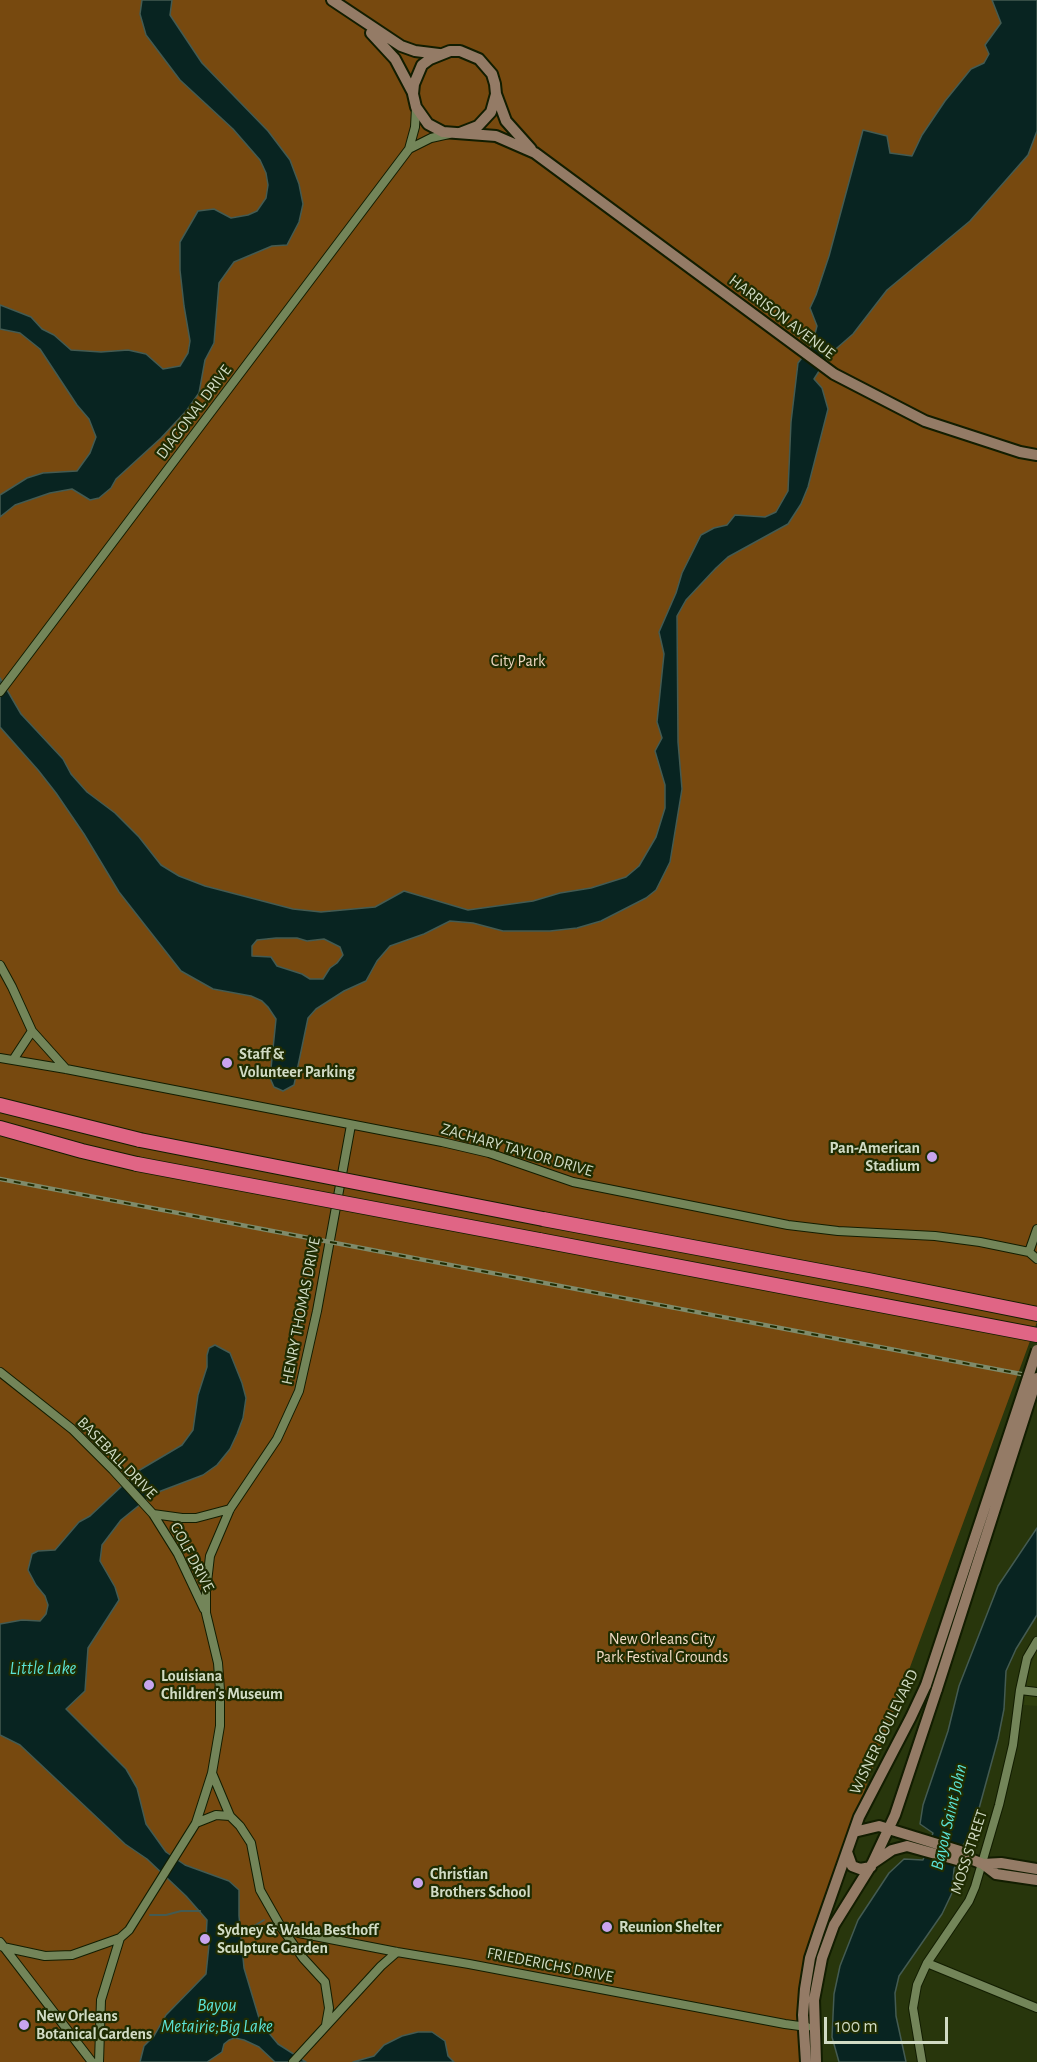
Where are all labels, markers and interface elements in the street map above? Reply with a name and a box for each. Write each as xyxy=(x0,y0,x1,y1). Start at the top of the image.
street label: HARRISON AVENUE xyxy=(725,271,839,363)
street label: DIAGONAL DRIVE xyxy=(152,361,236,463)
park label: City Park xyxy=(491,651,545,671)
place label: Staff & Volunteer Parking xyxy=(239,1044,355,1082)
marker: Staff & Volunteer Parking xyxy=(220,1056,234,1070)
street label: ZACHARY TAYLOR DRIVE xyxy=(439,1119,595,1181)
place label: Pan-American Stadium xyxy=(830,1138,920,1176)
marker: Pan-American Stadium xyxy=(925,1150,939,1164)
street label: HENRY THOMAS DRIVE xyxy=(277,1236,325,1386)
street label: BASEBALL DRIVE xyxy=(73,1413,161,1503)
street label: GOLF DRIVE xyxy=(166,1519,218,1595)
park label: New Orleans City Park Festival Grounds xyxy=(596,1629,728,1667)
water label: Little Lake xyxy=(10,1658,76,1680)
place label: Louisiana Children's Museum xyxy=(161,1666,283,1704)
street label: WISNER BOULEVARD xyxy=(845,1666,923,1798)
marker: Louisiana Children's Museum xyxy=(142,1678,156,1692)
water label: Bayou Saint John xyxy=(926,1762,972,1872)
street label: MOSS STREET xyxy=(946,1807,992,1897)
place label: Christian Brothers School xyxy=(430,1864,531,1902)
marker: Christian Brothers School xyxy=(411,1876,425,1890)
place label: Reunion Shelter xyxy=(619,1917,722,1937)
place label: Sydney & Walda Besthoff Sculpture Garden xyxy=(217,1920,378,1958)
marker: Reunion Shelter xyxy=(600,1920,614,1934)
marker: Sydney & Walda Besthoff Sculpture Garden xyxy=(198,1932,212,1946)
street label: FRIEDERICHS DRIVE xyxy=(485,1943,615,1987)
water label: Bayou Metairie;Big Lake xyxy=(161,1995,273,2038)
scale bar xyxy=(827,2005,952,2043)
place label: New Orleans Botanical Gardens xyxy=(36,2006,152,2044)
marker: New Orleans Botanical Gardens xyxy=(17,2018,31,2032)
text: 100 m xyxy=(835,2018,878,2036)

